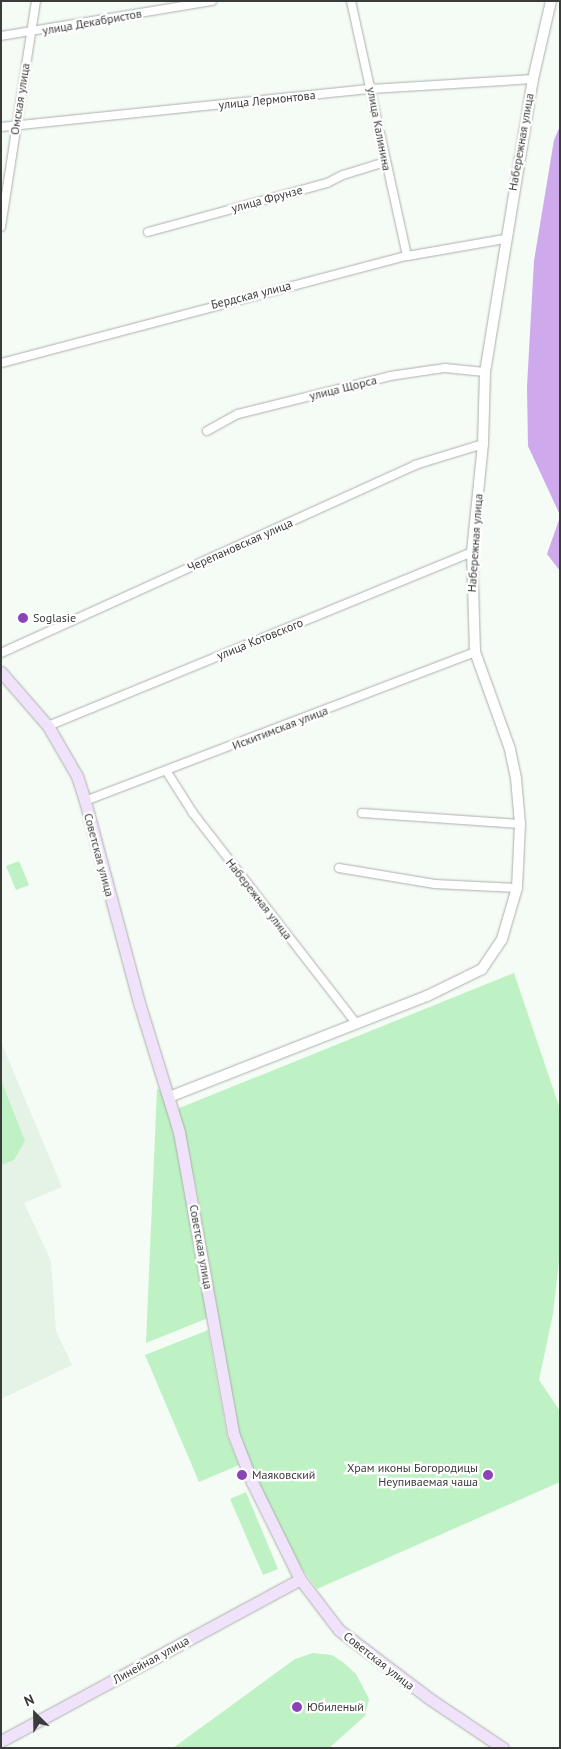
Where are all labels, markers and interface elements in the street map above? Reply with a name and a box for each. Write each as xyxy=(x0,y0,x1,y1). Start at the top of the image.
street label: улица Декабристов xyxy=(41,6,143,38)
street label: Омская улица xyxy=(7,62,33,136)
street label: улица Калинина xyxy=(364,86,394,172)
street label: улица Лермонтова xyxy=(218,88,316,112)
street label: Набережная улица xyxy=(505,92,537,192)
street label: улица Фрунзе xyxy=(230,183,304,215)
street label: Бердская улица xyxy=(209,278,293,312)
street label: улица Щорса xyxy=(308,373,378,403)
street label: Набережная улица xyxy=(464,493,486,593)
street label: Черепановская улица xyxy=(185,515,295,575)
place label: Soglasie xyxy=(33,611,76,625)
marker: Soglasie xyxy=(17,612,29,624)
street label: улица Котовского xyxy=(215,615,305,663)
street label: Искитимская улица xyxy=(230,703,330,753)
street label: Советская улица xyxy=(81,812,117,898)
street label: Набережная улица xyxy=(223,856,295,942)
street label: Советская улица xyxy=(186,1203,216,1291)
place label: Храм иконы Богородицы Неупиваемая чаша xyxy=(347,1461,478,1489)
place label: Маяковский xyxy=(252,1468,315,1482)
marker: Маяковский xyxy=(236,1469,248,1481)
marker: Храм иконы Богородицы Неупиваемая чаша xyxy=(482,1469,494,1481)
street label: Советская улица xyxy=(341,1629,417,1693)
street label: Линейная улица xyxy=(110,1633,192,1687)
north arrow xyxy=(10,1689,60,1739)
text: N xyxy=(21,1690,37,1710)
place label: Юбиленый xyxy=(307,1700,364,1714)
marker: Юбиленый xyxy=(291,1701,303,1713)

